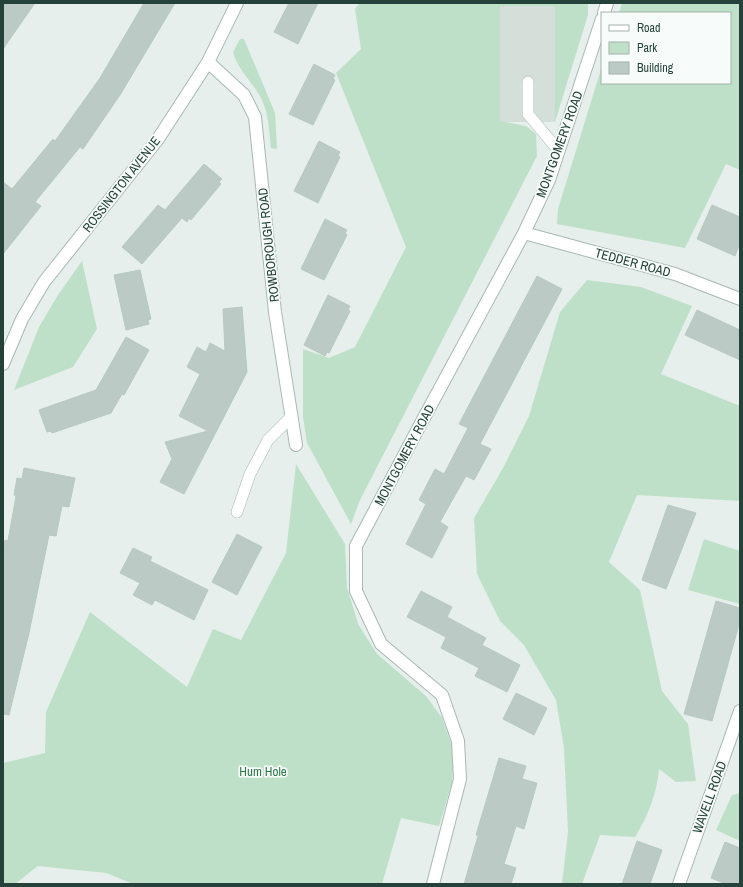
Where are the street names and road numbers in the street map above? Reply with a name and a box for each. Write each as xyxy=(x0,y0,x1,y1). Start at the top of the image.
street label: MONTGOMERY ROAD xyxy=(532,88,587,200)
street label: ROSSINGTON AVENUE xyxy=(79,133,164,236)
street label: ROWBOROUGH ROAD xyxy=(254,187,283,303)
street label: TEDDER ROAD xyxy=(593,244,673,281)
street label: MONTGOMERY ROAD xyxy=(371,401,438,509)
street label: WAVELL ROAD xyxy=(689,759,730,836)

